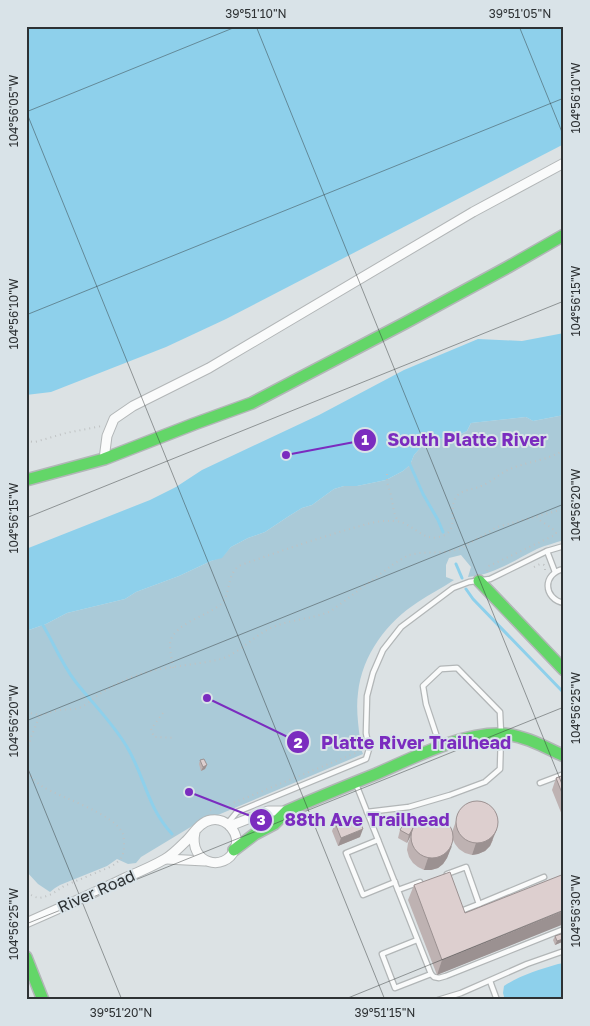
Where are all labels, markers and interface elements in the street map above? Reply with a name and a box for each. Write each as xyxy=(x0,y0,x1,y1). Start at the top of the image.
text: 39°51'10"N xyxy=(225,6,287,21)
text: 39°51'05"N xyxy=(489,6,551,21)
text: 104°56'10"W xyxy=(568,62,583,134)
text: 104°56'05"W xyxy=(6,74,21,147)
text: 104°56'15"W xyxy=(568,265,583,336)
text: 104°56'10"W xyxy=(6,278,21,350)
callout: South Platte River xyxy=(352,423,557,456)
text: South Platte River xyxy=(387,428,547,450)
text: 1 xyxy=(361,430,369,448)
text: 104°56'20"W xyxy=(568,468,583,541)
text: 104°56'15"W xyxy=(6,482,21,553)
text: 104°56'25"W xyxy=(568,672,583,744)
text: 104°56'20"W xyxy=(6,684,21,757)
callout: Platte River Trailhead xyxy=(286,726,521,759)
text: Platte River Trailhead xyxy=(321,731,511,753)
text: 2 xyxy=(293,733,303,751)
callout: 88th Ave Trailhead xyxy=(249,803,459,836)
text: 88th Ave Trailhead xyxy=(284,808,450,830)
text: 3 xyxy=(256,810,266,828)
street label: River Road xyxy=(54,865,138,917)
text: 104°56'30"W xyxy=(568,874,583,947)
text: 104°56'25"W xyxy=(6,888,21,960)
text: 39°51'20"N xyxy=(90,1005,152,1020)
text: 39°51'15"N xyxy=(355,1005,415,1020)

